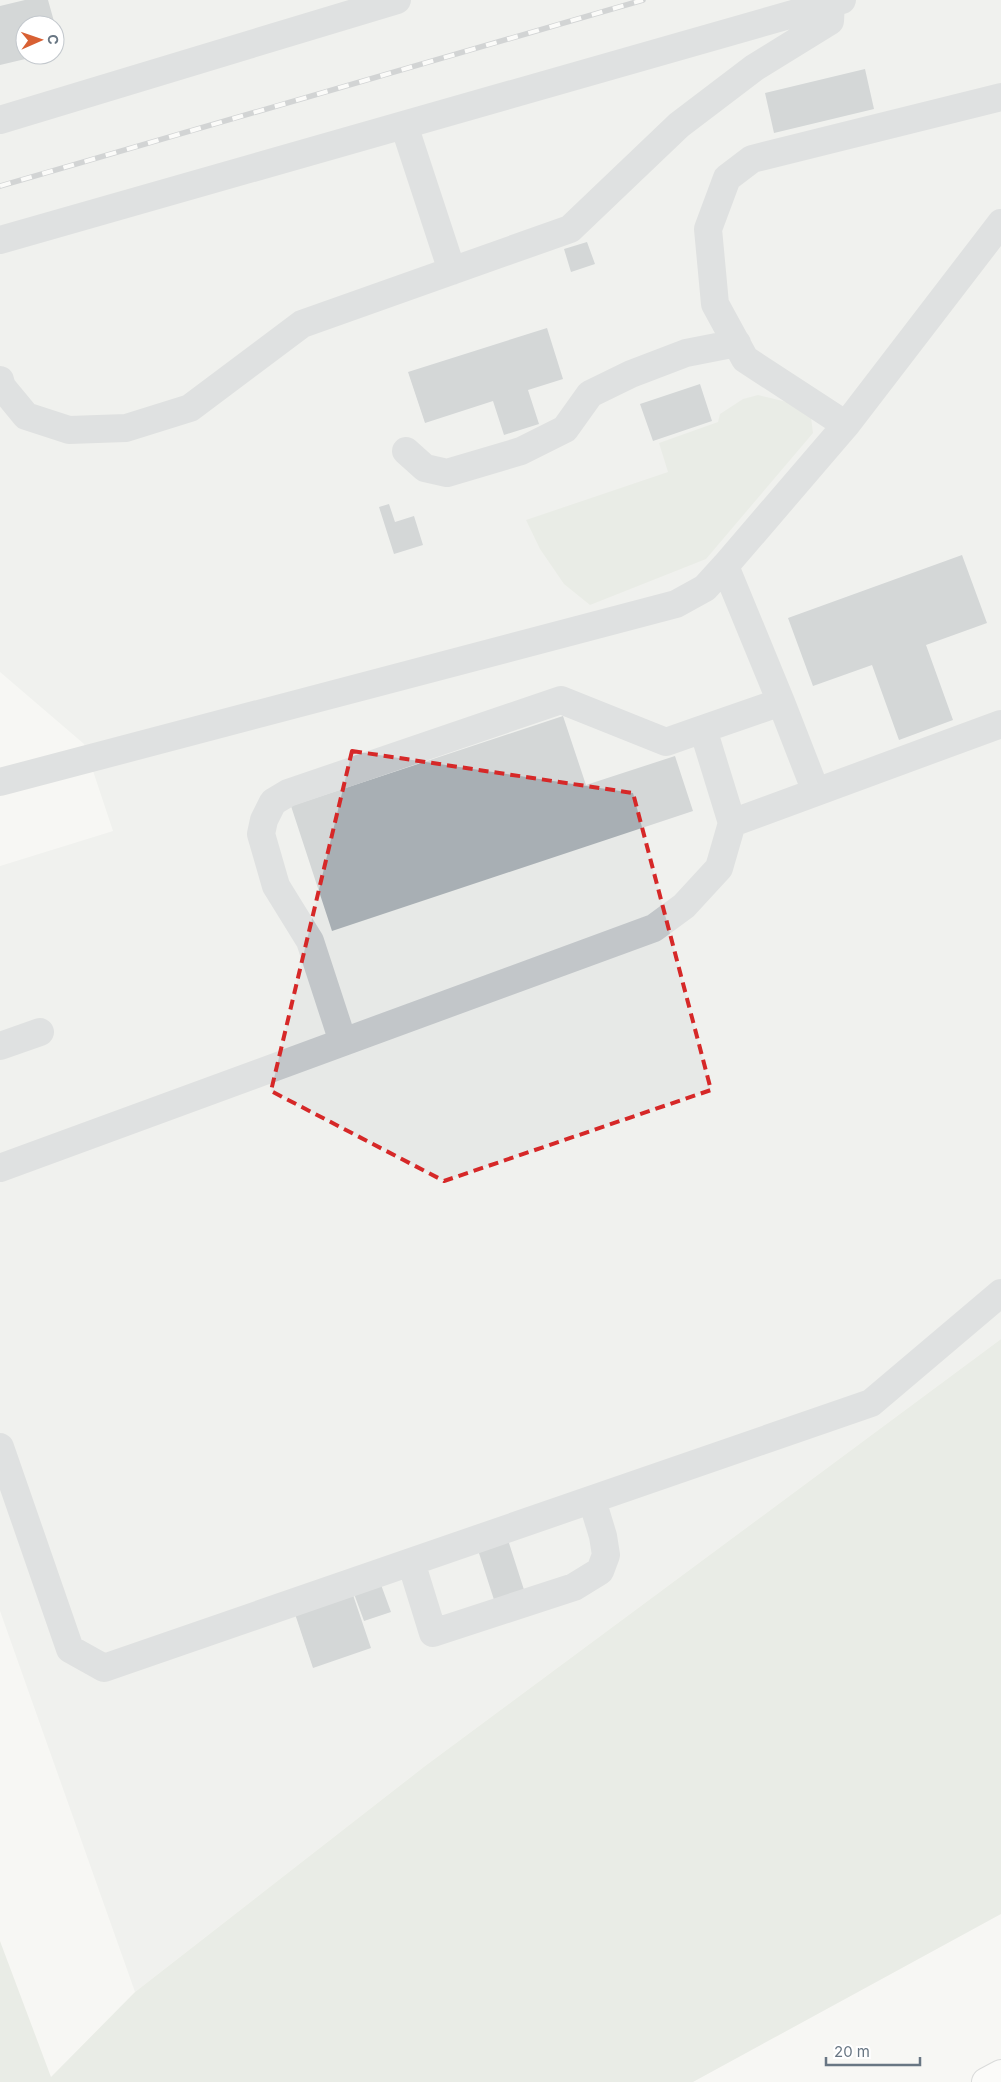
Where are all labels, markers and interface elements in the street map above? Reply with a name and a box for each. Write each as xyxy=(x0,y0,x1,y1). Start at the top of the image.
north arrow xyxy=(15,15,65,65)
text: С xyxy=(45,34,62,45)
scale bar xyxy=(826,2034,920,2066)
text: 20 m xyxy=(834,2042,870,2061)

